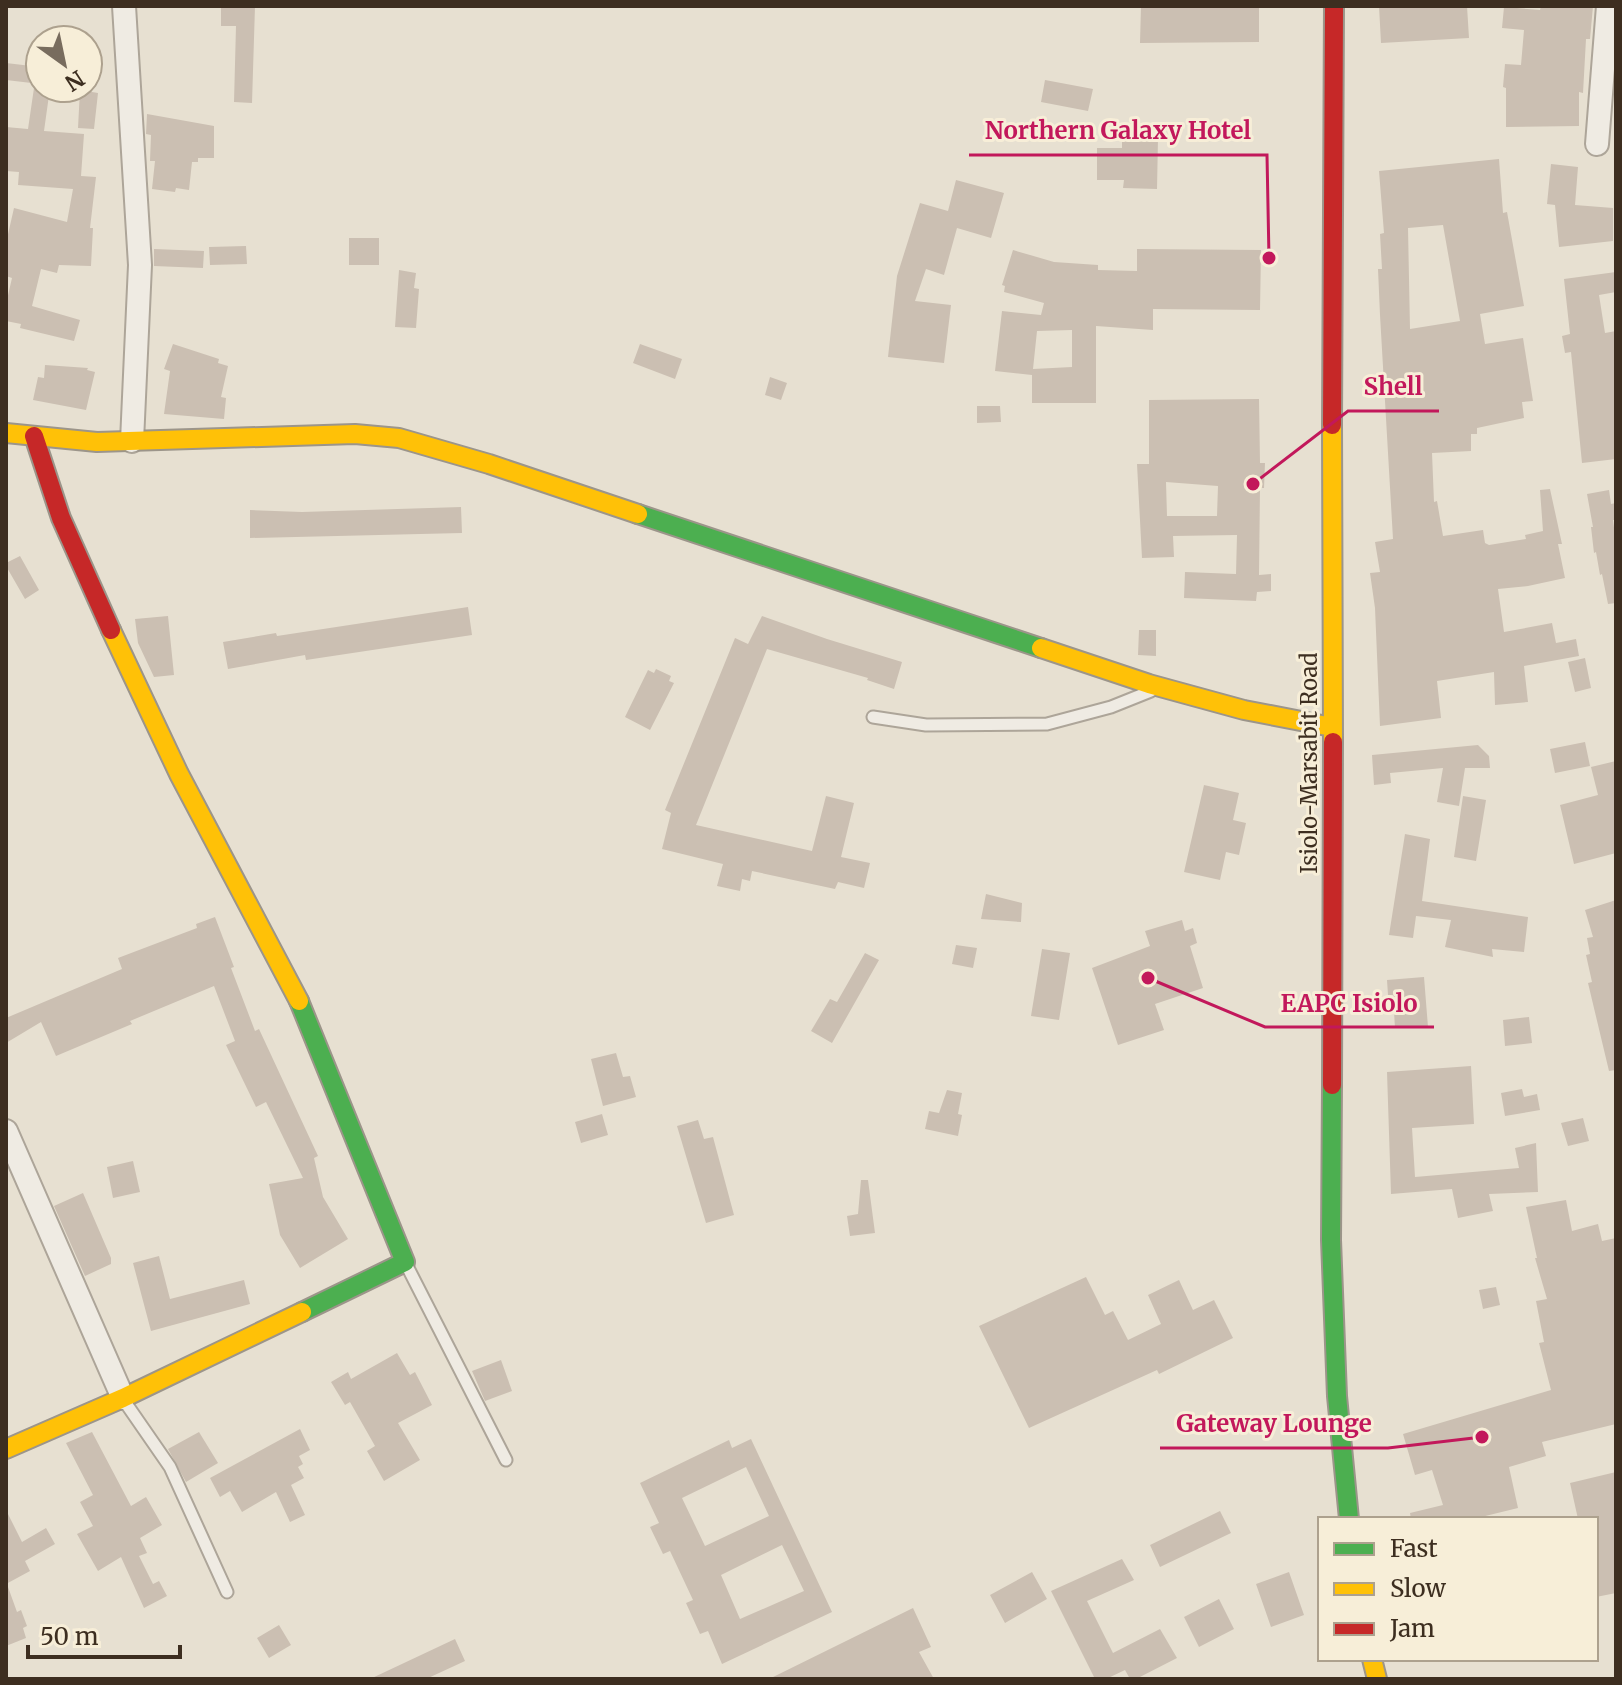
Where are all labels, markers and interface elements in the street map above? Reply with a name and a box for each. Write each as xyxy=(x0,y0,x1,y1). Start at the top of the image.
north arrow xyxy=(24,24,104,104)
text: N xyxy=(59,64,90,98)
callout: Northern Galaxy Hotel xyxy=(969,107,1267,155)
text: Northern Galaxy Hotel xyxy=(985,115,1251,146)
callout: Shell xyxy=(1348,363,1439,411)
text: Shell xyxy=(1364,371,1423,402)
street label: Isiolo-Marsabit Road xyxy=(1295,652,1323,874)
callout: EAPC Isiolo xyxy=(1265,979,1434,1027)
text: EAPC Isiolo xyxy=(1280,988,1418,1019)
callout: Gateway Lounge xyxy=(1160,1400,1388,1448)
text: Gateway Lounge xyxy=(1176,1408,1372,1439)
legend xyxy=(1318,1517,1598,1661)
text: Fast xyxy=(1390,1533,1438,1564)
text: Slow xyxy=(1390,1573,1446,1604)
scale bar xyxy=(28,1609,180,1659)
text: Jam xyxy=(1389,1613,1435,1644)
text: 50 m xyxy=(40,1621,99,1652)

